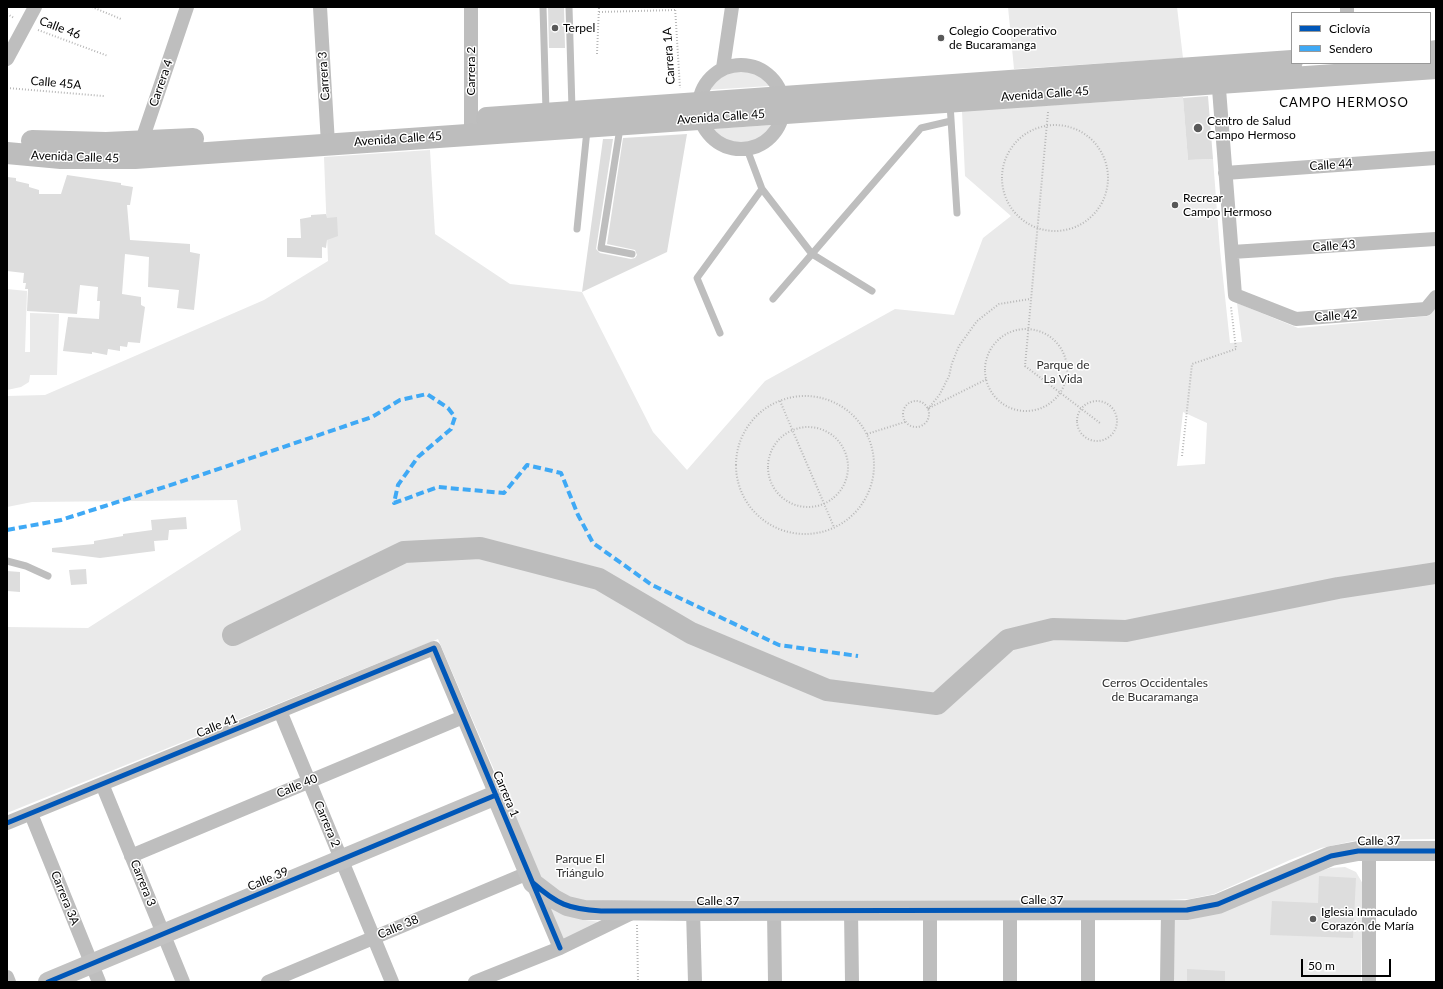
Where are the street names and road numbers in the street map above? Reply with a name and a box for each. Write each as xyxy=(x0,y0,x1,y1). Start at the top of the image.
street label: Calle 46 xyxy=(37,14,83,42)
street label: Carrera 1A xyxy=(660,27,678,85)
street label: Carrera 2 xyxy=(464,46,478,96)
street label: Carrera 3 xyxy=(315,51,333,101)
street label: Carrera 4 xyxy=(146,57,176,109)
street label: Calle 45A xyxy=(30,74,82,92)
street label: Avenida Calle 45 xyxy=(1000,84,1090,104)
street label: Avenida Calle 45 xyxy=(676,107,766,127)
street label: Avenida Calle 45 xyxy=(353,129,443,149)
street label: Avenida Calle 45 xyxy=(31,148,119,166)
street label: Calle 44 xyxy=(1309,156,1353,174)
street label: Calle 43 xyxy=(1312,237,1356,255)
street label: Calle 42 xyxy=(1314,307,1358,325)
street label: Calle 41 xyxy=(194,711,240,741)
street label: Carrera 1 xyxy=(490,769,522,819)
street label: Calle 40 xyxy=(274,771,320,801)
street label: Carrera 2 xyxy=(311,799,343,849)
street label: Calle 37 xyxy=(1357,833,1401,849)
street label: Carrera 3 xyxy=(127,858,159,908)
street label: Calle 39 xyxy=(245,864,291,894)
street label: Carrera 3A xyxy=(48,869,82,927)
street label: Calle 37 xyxy=(1021,893,1063,907)
street label: Calle 37 xyxy=(697,894,739,908)
street label: Calle 38 xyxy=(375,912,421,942)

